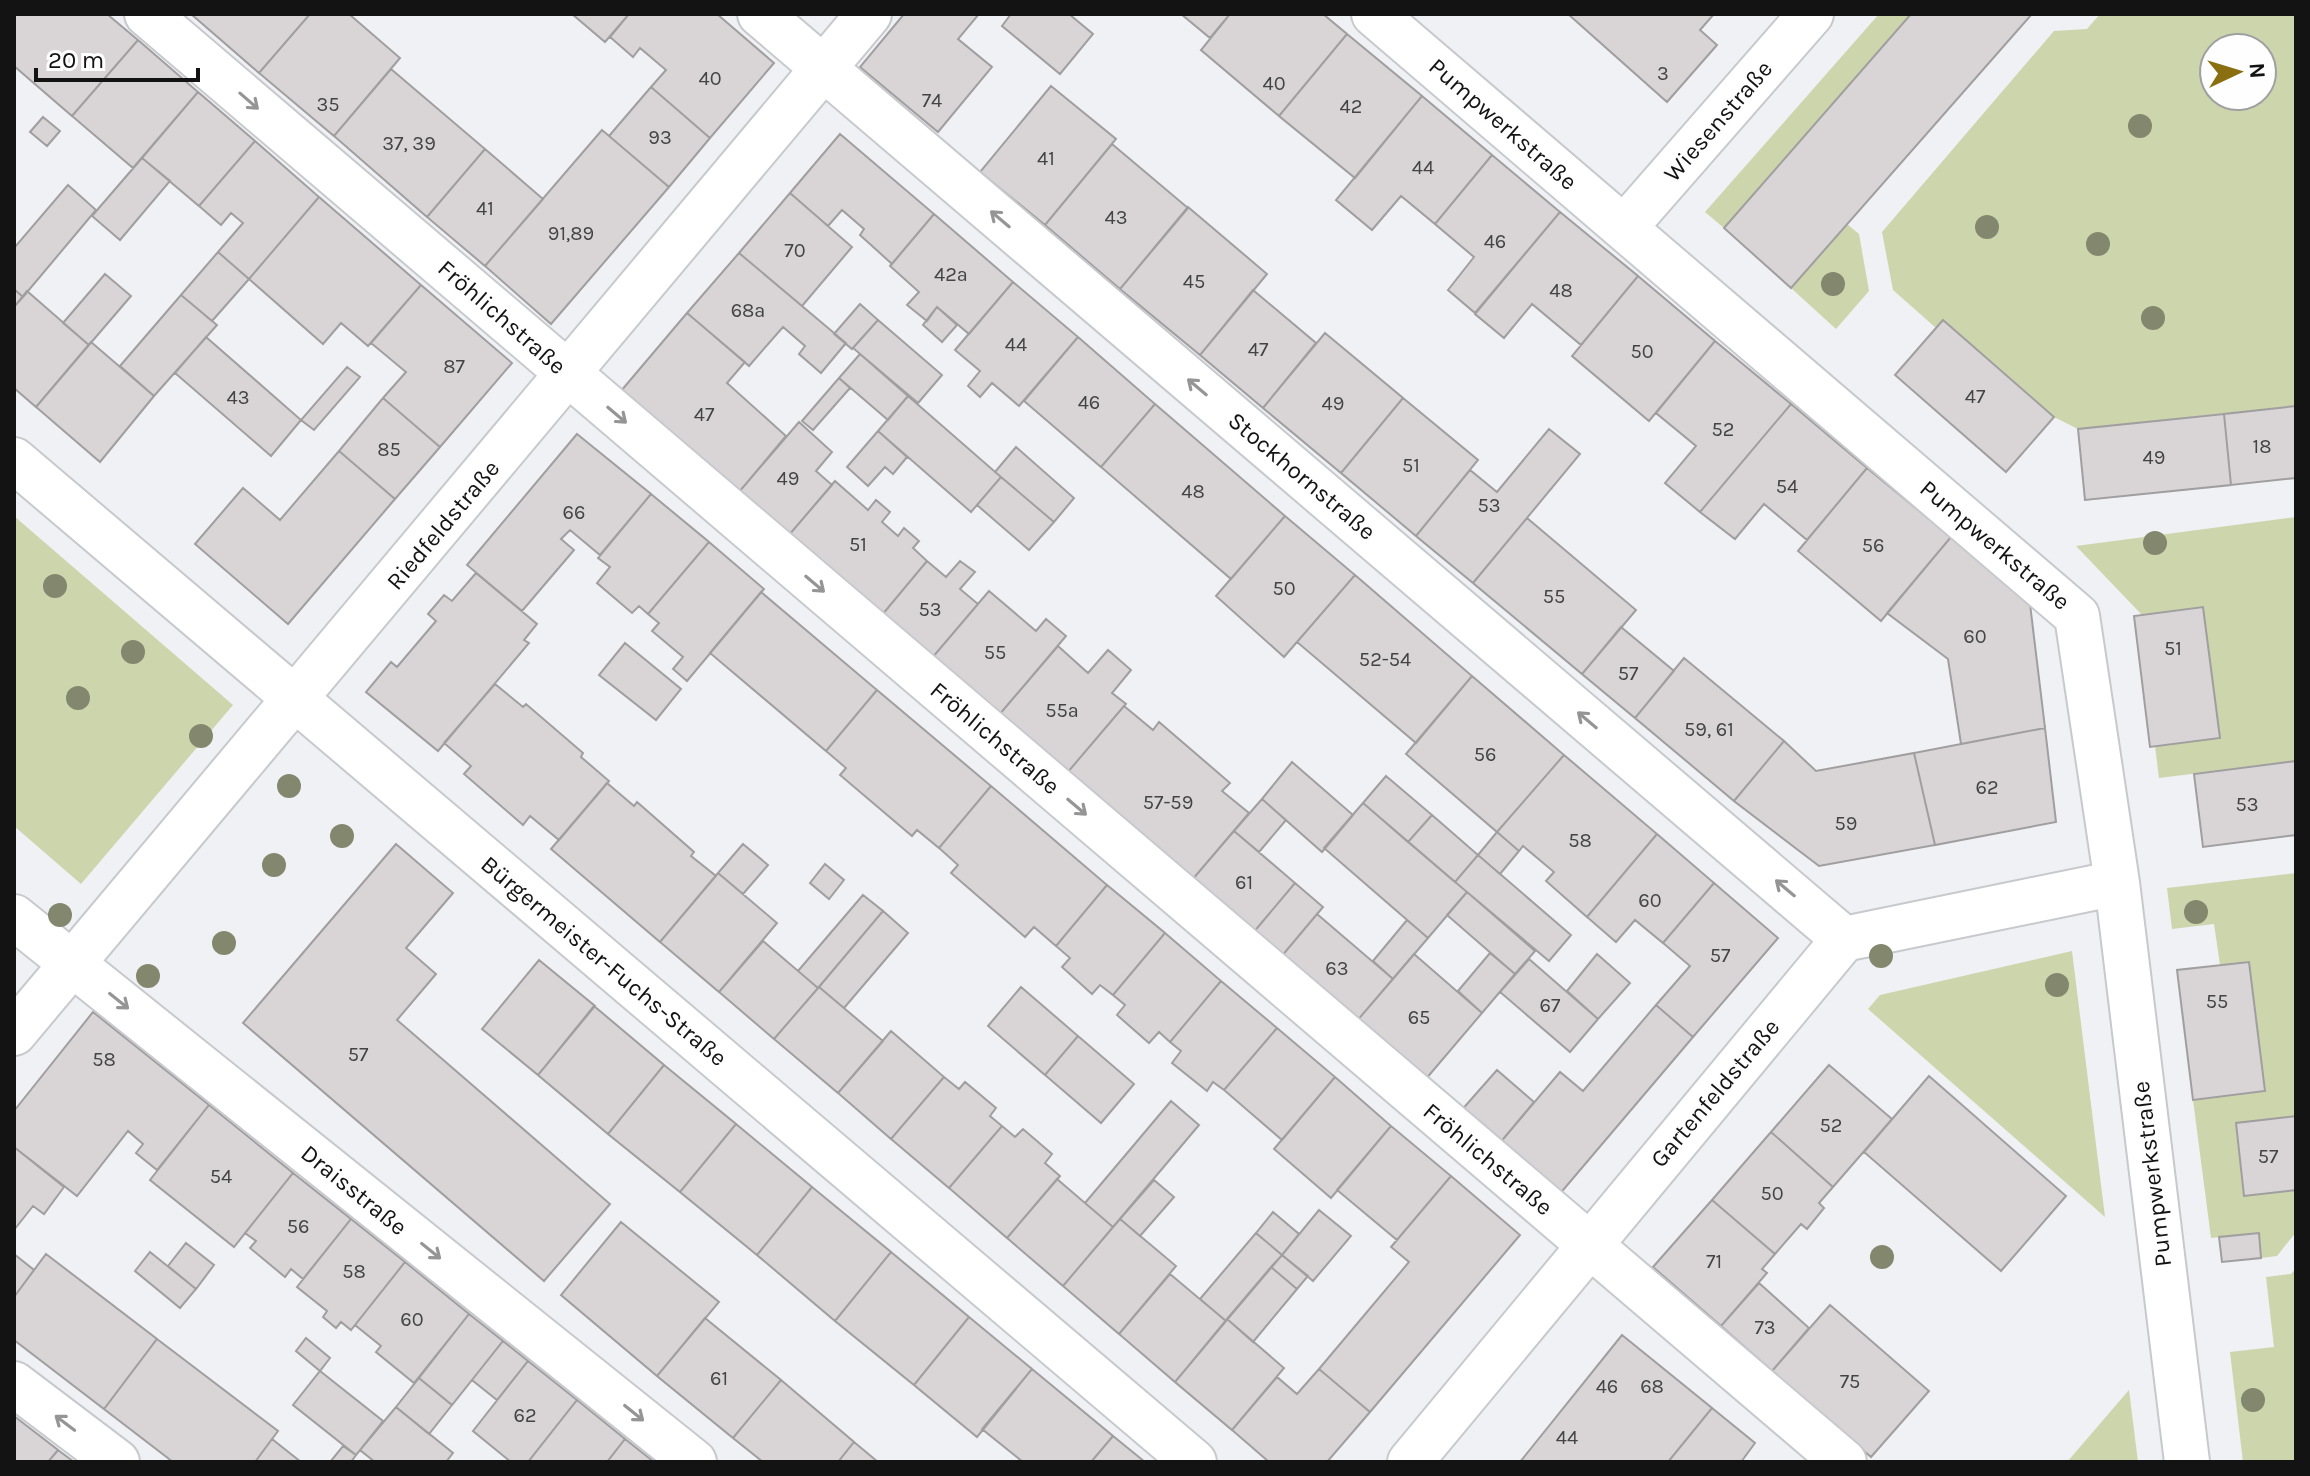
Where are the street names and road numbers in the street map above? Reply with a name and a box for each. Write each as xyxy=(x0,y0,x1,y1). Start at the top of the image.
street label: Pumpwerkstraße xyxy=(1423,52,1583,196)
street label: Wiesenstraße xyxy=(1658,55,1778,187)
street label: Fröhlichstraße xyxy=(432,254,572,380)
street label: Stockhornstraße xyxy=(1223,406,1381,546)
street label: Riedfeldstraße xyxy=(381,455,505,595)
street label: Pumpwerkstraße xyxy=(1914,474,2076,616)
street label: Fröhlichstraße xyxy=(925,676,1065,800)
street label: Bürgermeister-Fuchs-Straße xyxy=(475,850,733,1072)
street label: Gartenfeldstraße xyxy=(1645,1013,1785,1173)
street label: Pumpwerkstraße xyxy=(2127,1080,2177,1268)
street label: Fröhlichstraße xyxy=(1418,1097,1558,1221)
street label: Draisstraße xyxy=(295,1139,413,1241)

